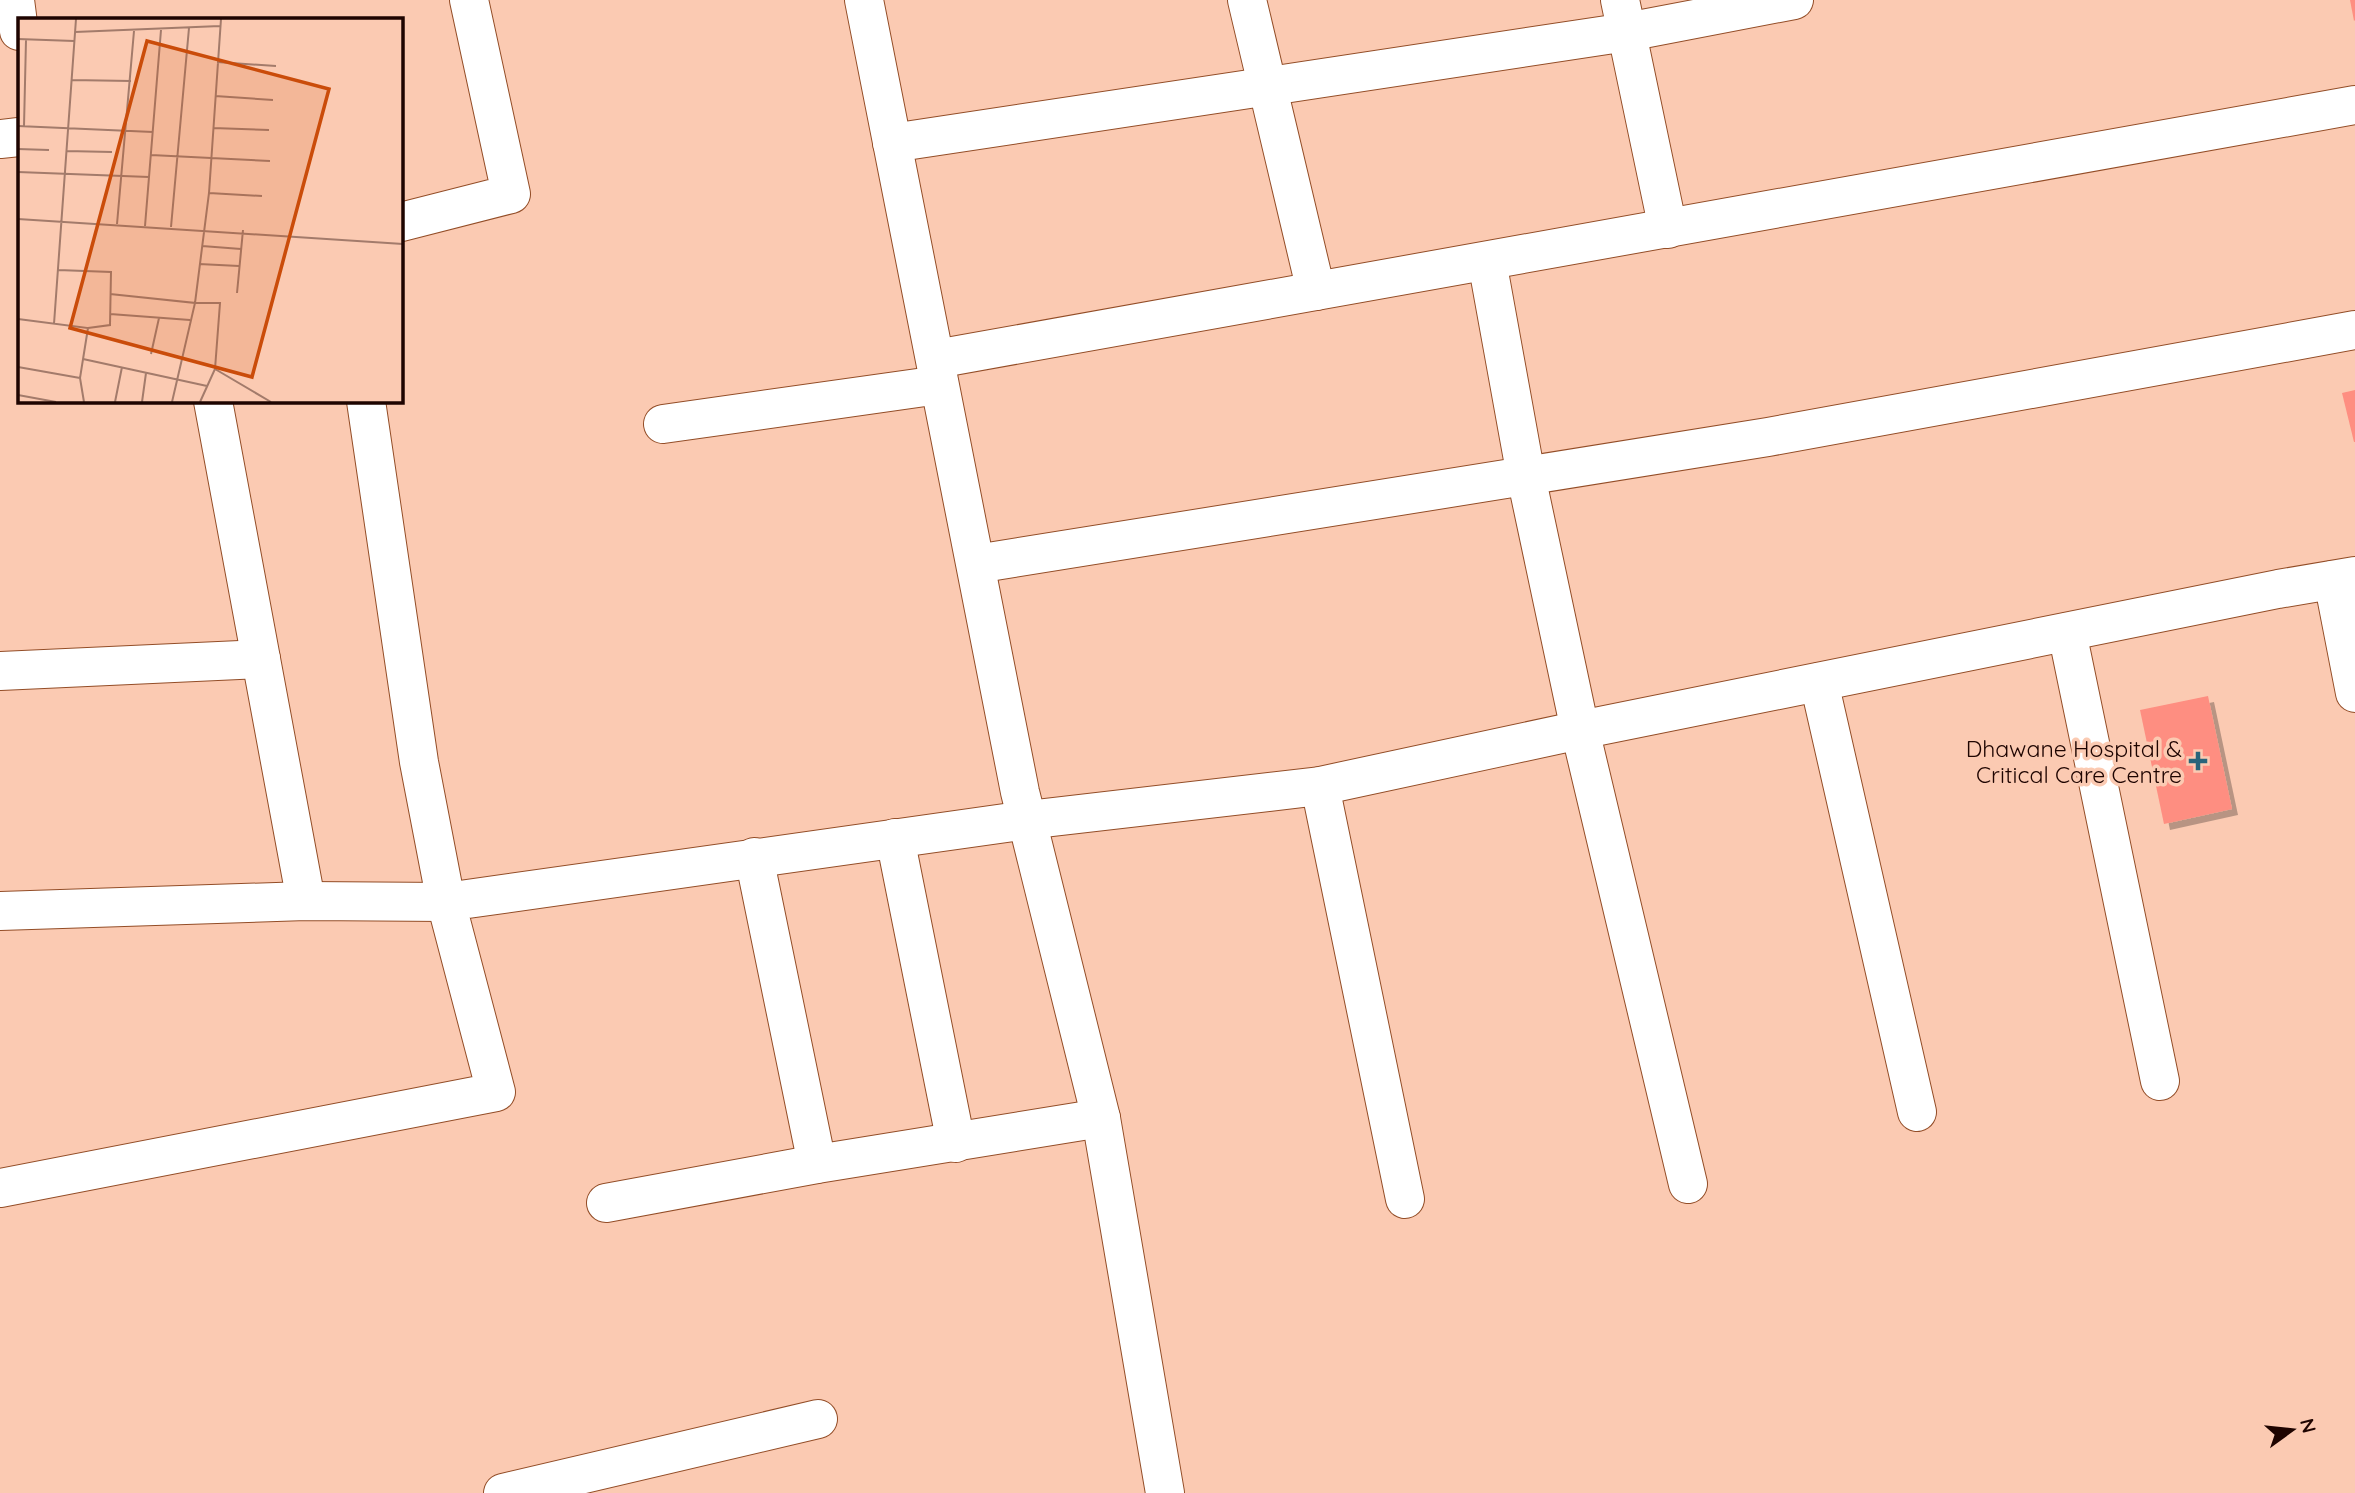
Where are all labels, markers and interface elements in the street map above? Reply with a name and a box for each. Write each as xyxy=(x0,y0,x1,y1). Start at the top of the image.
inset map xyxy=(18,18,402,402)
place label: Dhawane Hospital & Critical Care Centre xyxy=(1966,734,2182,789)
marker: Dhawane Hospital & Critical Care Centre xyxy=(2188,751,2208,771)
north arrow xyxy=(2257,1395,2327,1465)
text: N xyxy=(2295,1416,2322,1435)

